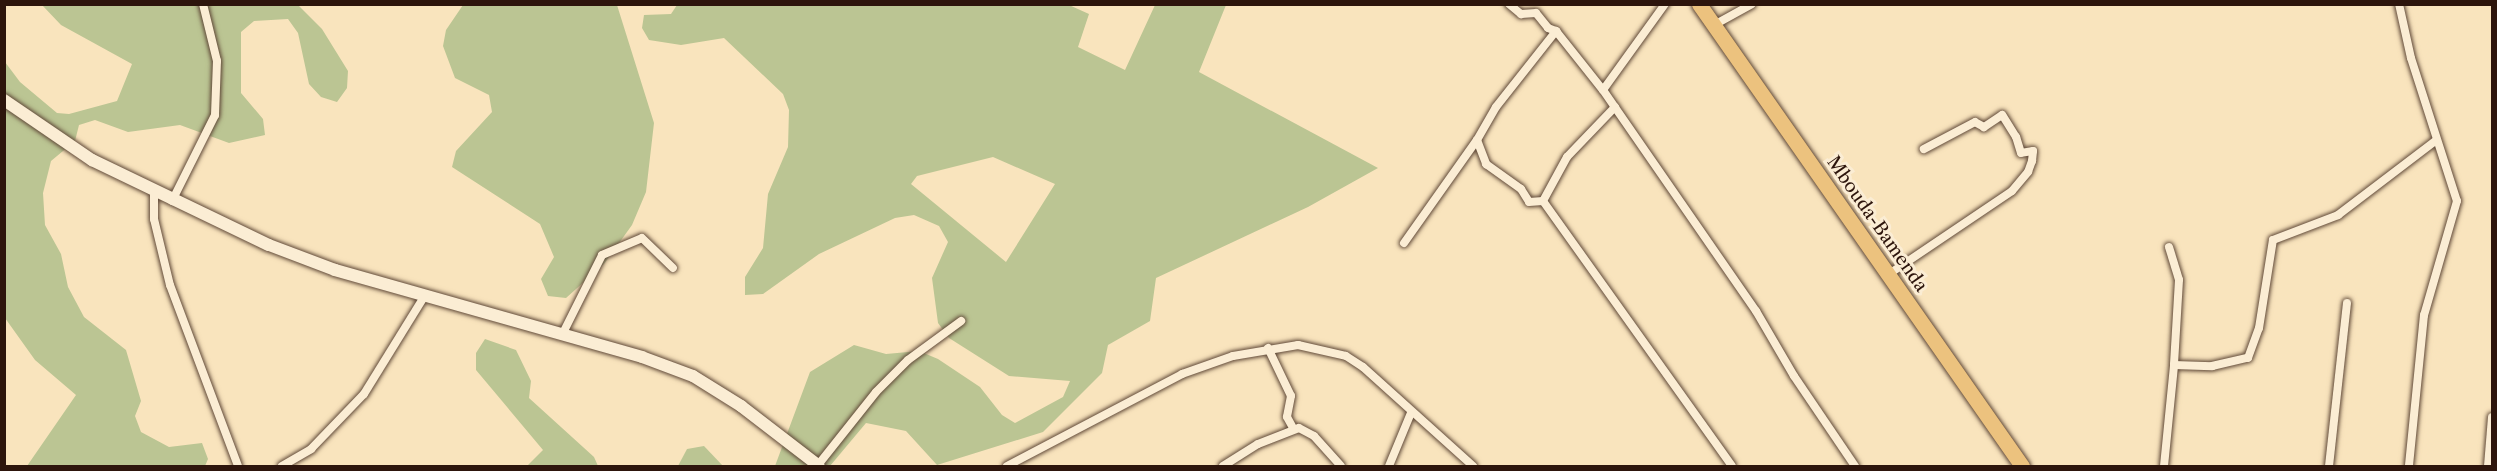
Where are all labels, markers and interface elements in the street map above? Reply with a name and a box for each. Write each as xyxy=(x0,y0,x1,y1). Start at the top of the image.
street label: Mbouda-Bamenda xyxy=(1822,152,1932,296)

